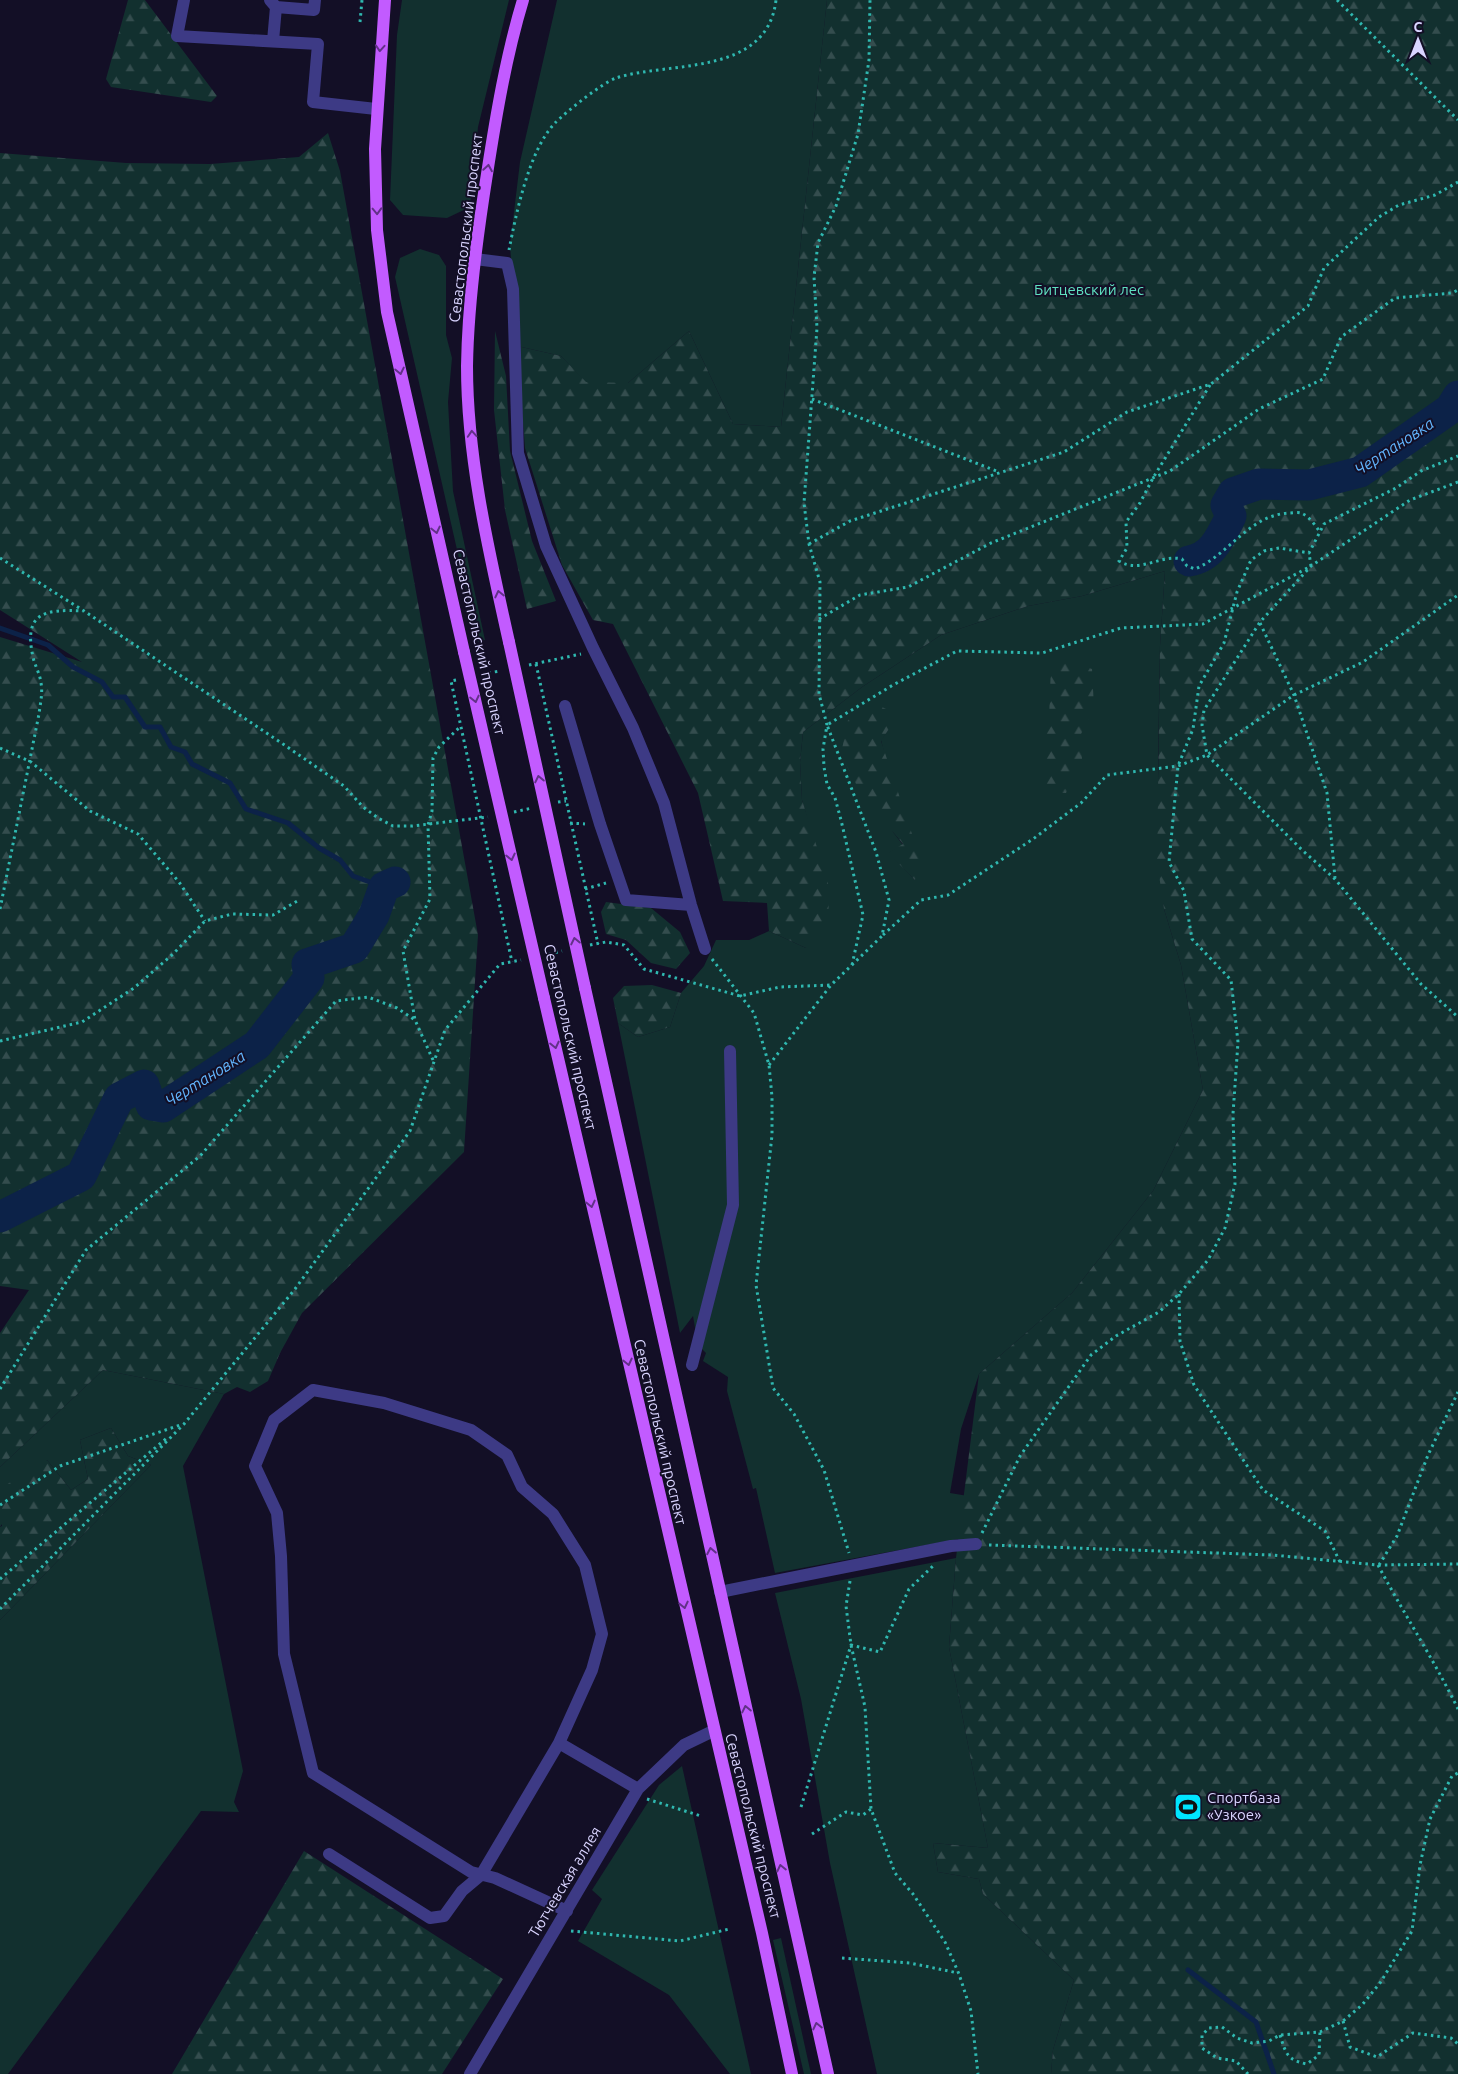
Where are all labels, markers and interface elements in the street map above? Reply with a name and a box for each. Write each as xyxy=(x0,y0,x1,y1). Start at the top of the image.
north arrow xyxy=(1393,15,1443,65)
text: С xyxy=(1414,19,1423,35)
one-way arrow xyxy=(375,45,386,53)
street label: Севастопольский проспект xyxy=(445,132,486,323)
one-way arrow xyxy=(482,164,492,173)
one-way arrow xyxy=(371,207,382,215)
park label: Битцевский лес xyxy=(1034,281,1144,298)
one-way arrow xyxy=(394,367,404,376)
water label: Чертановка xyxy=(1351,414,1437,478)
one-way arrow xyxy=(467,430,478,438)
one-way arrow xyxy=(430,525,441,534)
street label: Севастопольский проспект xyxy=(450,547,509,737)
one-way arrow xyxy=(494,590,505,599)
one-way arrow xyxy=(469,695,480,704)
one-way arrow xyxy=(534,775,545,784)
one-way arrow xyxy=(506,853,516,862)
one-way arrow xyxy=(570,936,581,945)
street label: Севастопольский проспект xyxy=(541,942,600,1132)
one-way arrow xyxy=(549,1041,560,1050)
water label: Чертановка xyxy=(162,1046,248,1110)
one-way arrow xyxy=(585,1199,596,1208)
street label: Севастопольский проспект xyxy=(631,1337,690,1527)
one-way arrow xyxy=(622,1357,633,1366)
one-way arrow xyxy=(706,1546,717,1555)
one-way arrow xyxy=(678,1601,689,1610)
one-way arrow xyxy=(741,1705,752,1714)
street label: Севастопольский проспект xyxy=(722,1731,785,1921)
place label: Спортбаза «Узкое» xyxy=(1207,1789,1280,1823)
sports icon: Спортбаза «Узкое» xyxy=(1173,1792,1203,1822)
street label: Тютчевская аллея xyxy=(525,1823,604,1940)
one-way arrow xyxy=(776,1863,787,1872)
one-way arrow xyxy=(812,2022,823,2031)

